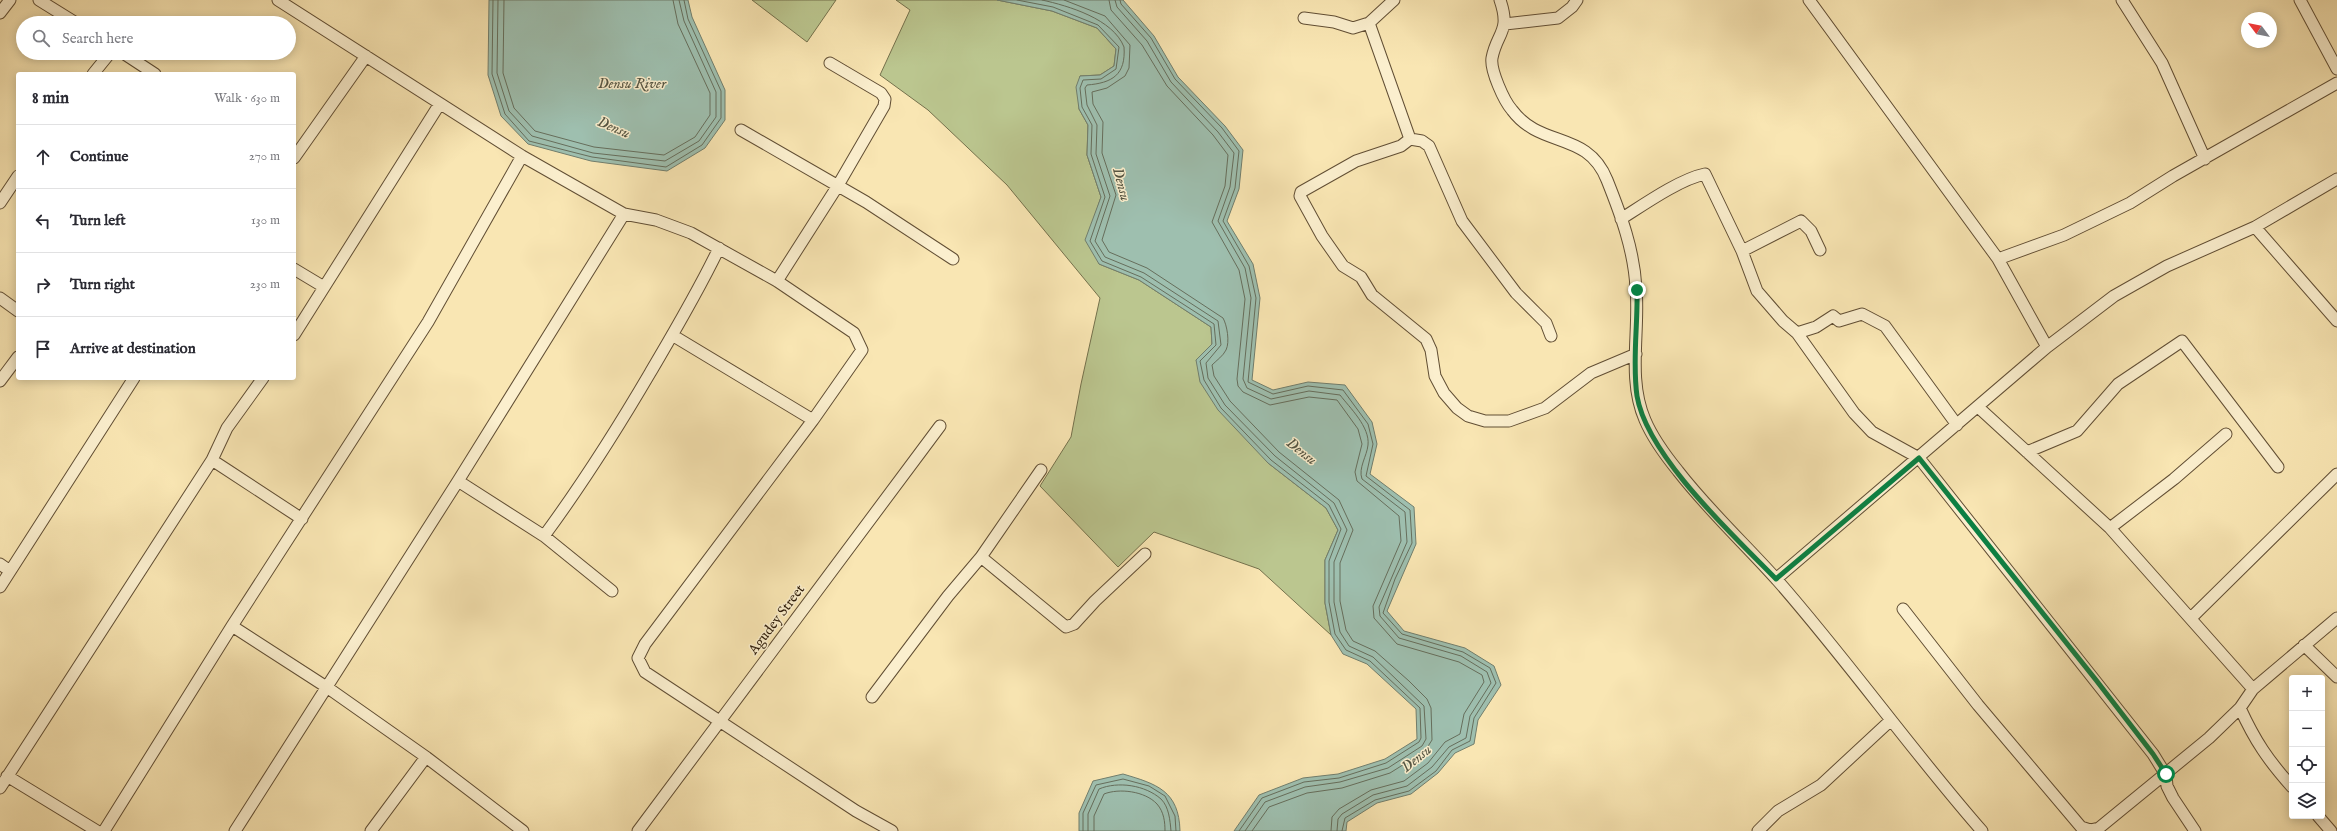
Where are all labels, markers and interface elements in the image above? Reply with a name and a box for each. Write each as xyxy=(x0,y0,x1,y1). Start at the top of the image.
north arrow xyxy=(2241,12,2277,48)
search box xyxy=(16,16,296,60)
icon: search xyxy=(30,27,52,49)
text: Search here xyxy=(62,29,133,48)
water label: Densu River xyxy=(598,74,667,93)
text: 8 min xyxy=(32,88,69,109)
text: Walk · 630 m xyxy=(214,90,280,107)
water label: Densu xyxy=(595,112,633,143)
icon: ahead xyxy=(32,146,54,168)
text: Continue xyxy=(70,147,128,166)
text: 270 m xyxy=(249,148,280,165)
water label: Densu xyxy=(1108,165,1135,203)
icon: left xyxy=(32,210,54,232)
text: Turn left xyxy=(70,211,126,230)
text: 130 m xyxy=(251,212,280,229)
icon: right xyxy=(32,274,54,296)
text: Turn right xyxy=(70,275,135,294)
text: 230 m xyxy=(250,276,280,293)
route end xyxy=(1628,281,1646,299)
icon: arrive xyxy=(32,338,54,360)
text: Arrive at destination xyxy=(70,339,196,358)
water label: Densu xyxy=(1283,434,1321,469)
street label: Agudey Street xyxy=(744,581,809,659)
map controls xyxy=(2289,675,2325,819)
button: + xyxy=(2289,675,2325,711)
button: − xyxy=(2289,711,2325,747)
water label: Densu xyxy=(1397,740,1435,777)
button: locate xyxy=(2289,747,2325,783)
route start xyxy=(2157,765,2175,783)
button: layers xyxy=(2289,783,2325,819)

